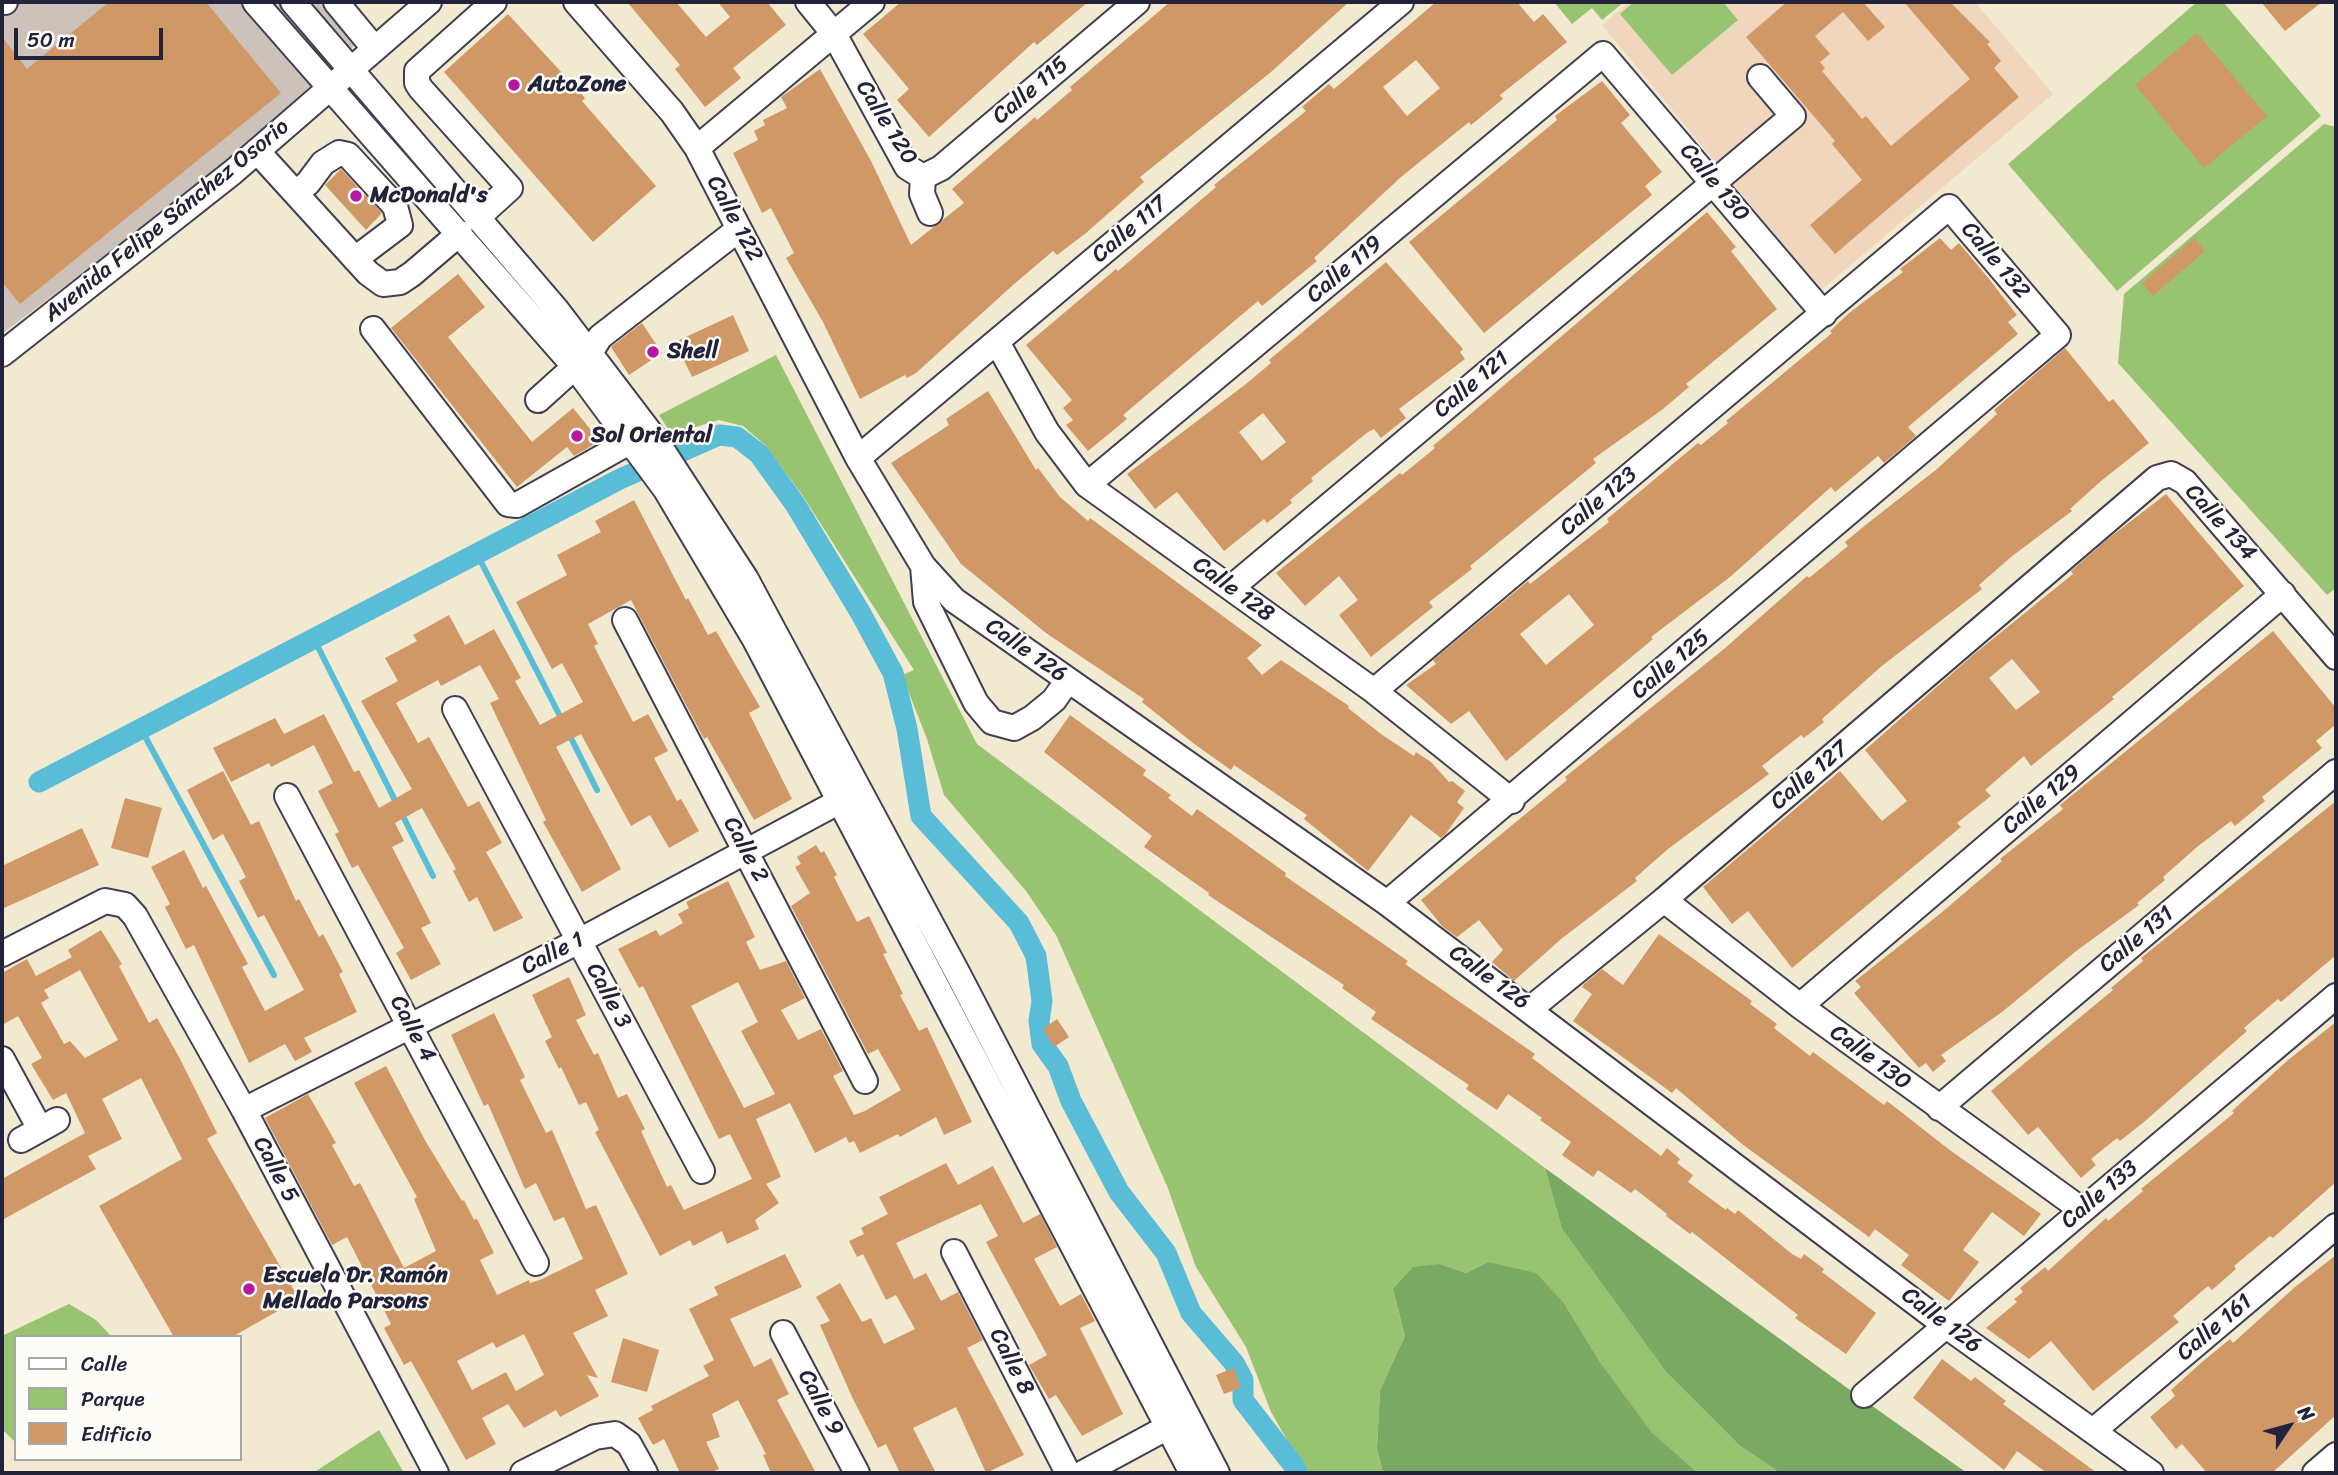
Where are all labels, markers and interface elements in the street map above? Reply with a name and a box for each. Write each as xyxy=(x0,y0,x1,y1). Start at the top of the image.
scale bar xyxy=(18,14,166,58)
text: 50 m xyxy=(27,21,75,59)
street label: Calle 115 xyxy=(987,51,1075,131)
place label: AutoZone xyxy=(528,71,626,99)
street label: Calle 120 xyxy=(849,76,923,170)
marker: AutoZone xyxy=(506,77,522,93)
street label: Avenida Felipe Sánchez Osorio xyxy=(39,114,295,328)
street label: Calle 130 xyxy=(1673,138,1755,228)
street label: Calle 122 xyxy=(700,171,768,267)
place label: McDonald's xyxy=(370,182,488,210)
marker: McDonald's xyxy=(348,188,364,204)
street label: Calle 117 xyxy=(1087,191,1173,269)
street label: Calle 132 xyxy=(1955,217,2035,305)
street label: Calle 119 xyxy=(1301,230,1389,310)
place label: Shell xyxy=(667,338,718,366)
marker: Shell xyxy=(645,344,661,360)
street label: Calle 121 xyxy=(1429,346,1515,424)
place label: Sol Oriental xyxy=(591,422,712,450)
marker: Sol Oriental xyxy=(569,428,585,444)
street label: Calle 123 xyxy=(1555,462,1643,542)
street label: Calle 134 xyxy=(2178,479,2262,567)
street label: Calle 128 xyxy=(1187,551,1279,629)
street label: Calle 126 xyxy=(980,613,1072,689)
street label: Calle 125 xyxy=(1626,624,1716,706)
street label: Calle 127 xyxy=(1765,736,1855,816)
street label: Calle 129 xyxy=(1997,759,2087,841)
street label: Calle 2 xyxy=(716,813,774,887)
street label: Calle 131 xyxy=(2094,901,2180,979)
street label: Calle 1 xyxy=(517,927,589,981)
street label: Calle 126 xyxy=(1443,940,1535,1016)
street label: Calle 3 xyxy=(580,959,636,1033)
street label: Calle 4 xyxy=(383,991,441,1067)
street label: Calle 130 xyxy=(1824,1019,1916,1097)
street label: Calle 5 xyxy=(246,1132,304,1208)
street label: Calle 133 xyxy=(2056,1155,2144,1235)
place label: Escuela Dr. Ramón Mellado Parsons xyxy=(263,1262,448,1316)
marker: Escuela Dr. Ramón Mellado Parsons xyxy=(241,1281,257,1297)
street label: Calle 126 xyxy=(1896,1282,1986,1360)
street label: Calle 161 xyxy=(2172,1289,2258,1367)
street label: Calle 8 xyxy=(983,1324,1039,1400)
legend xyxy=(14,1335,242,1461)
text: Calle xyxy=(81,1345,127,1383)
street label: Calle 9 xyxy=(791,1365,849,1441)
text: Parque xyxy=(81,1380,145,1418)
north arrow xyxy=(2254,1391,2324,1461)
text: N xyxy=(2289,1398,2324,1428)
text: Edificio xyxy=(81,1415,152,1453)

